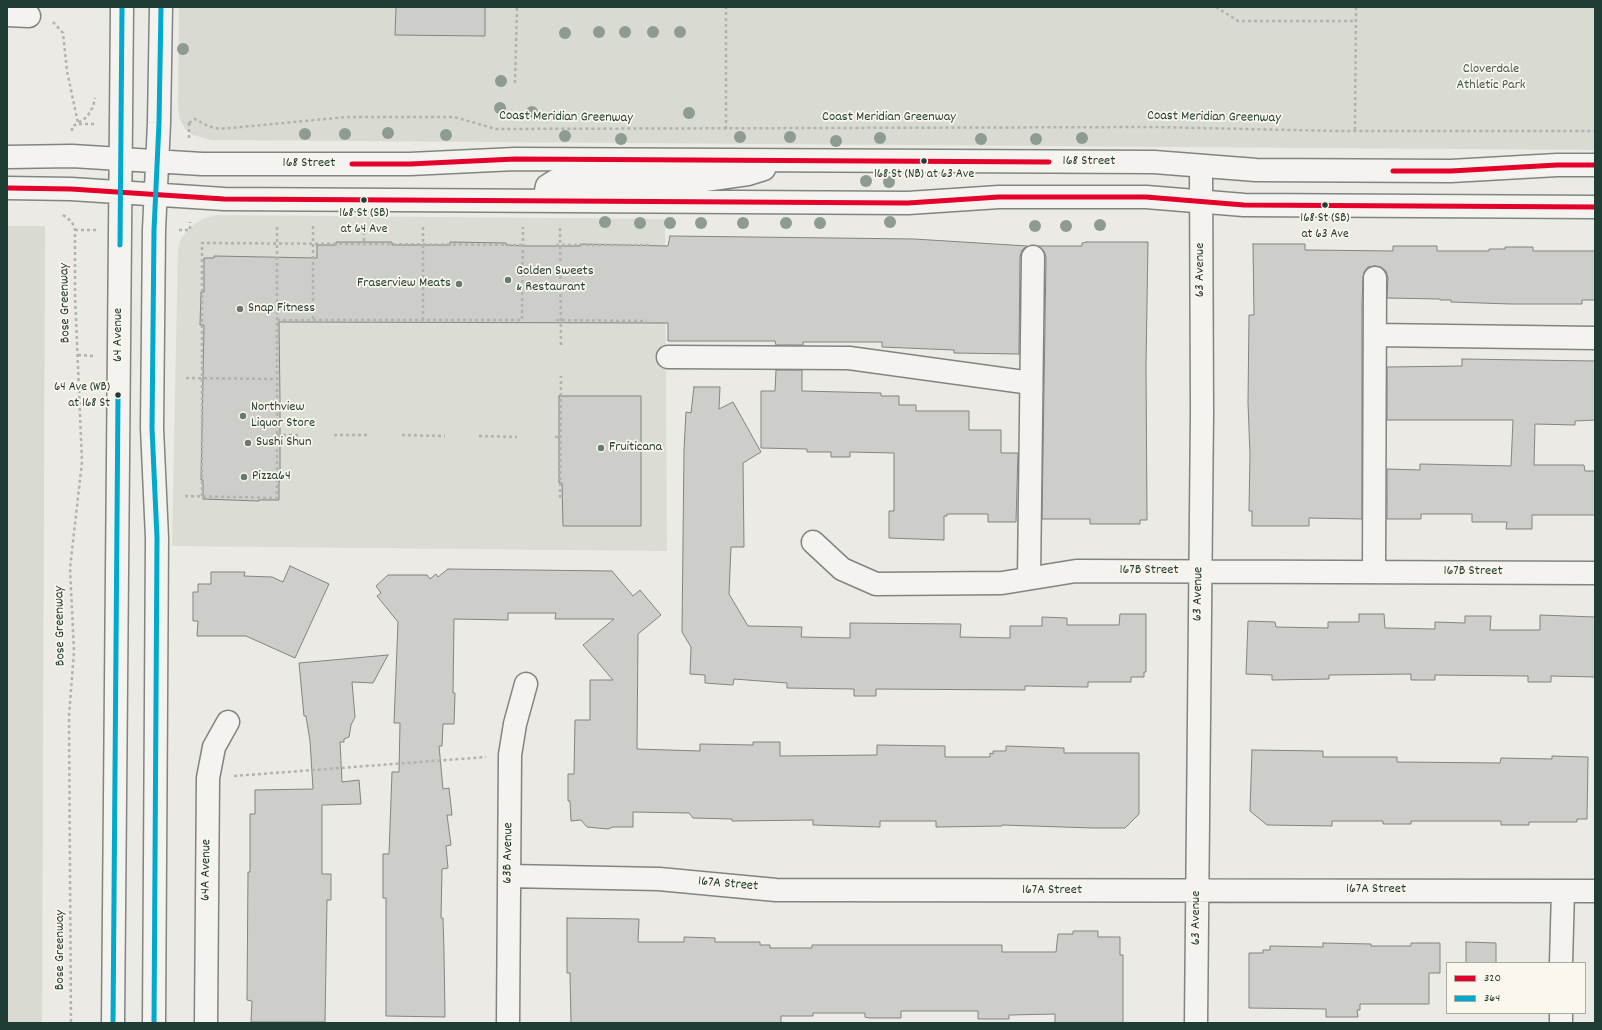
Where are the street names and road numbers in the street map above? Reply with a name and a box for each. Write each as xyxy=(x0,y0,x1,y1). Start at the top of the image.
street label: Coast Meridian Greenway xyxy=(499,108,633,128)
street label: Coast Meridian Greenway xyxy=(1147,108,1281,128)
street label: Coast Meridian Greenway xyxy=(822,110,956,126)
street label: 168 Street xyxy=(1063,154,1115,170)
street label: 168 Street xyxy=(283,156,335,172)
street label: 63 Avenue xyxy=(1193,243,1209,297)
street label: Bose Greenway xyxy=(57,263,75,343)
street label: 64 Avenue xyxy=(111,308,127,362)
street label: 167B Street xyxy=(1119,563,1179,579)
street label: 167B Street xyxy=(1443,564,1503,580)
street label: 63 Avenue xyxy=(1190,567,1208,621)
street label: Bose Greenway xyxy=(52,586,70,666)
street label: 63B Avenue xyxy=(500,822,518,884)
street label: 64A Avenue xyxy=(198,839,216,901)
street label: 167A Street xyxy=(697,874,759,896)
street label: 167A Street xyxy=(1346,882,1406,898)
street label: 167A Street xyxy=(1022,883,1082,899)
street label: 63 Avenue xyxy=(1189,891,1205,945)
street label: Bose Greenway xyxy=(53,910,69,990)

